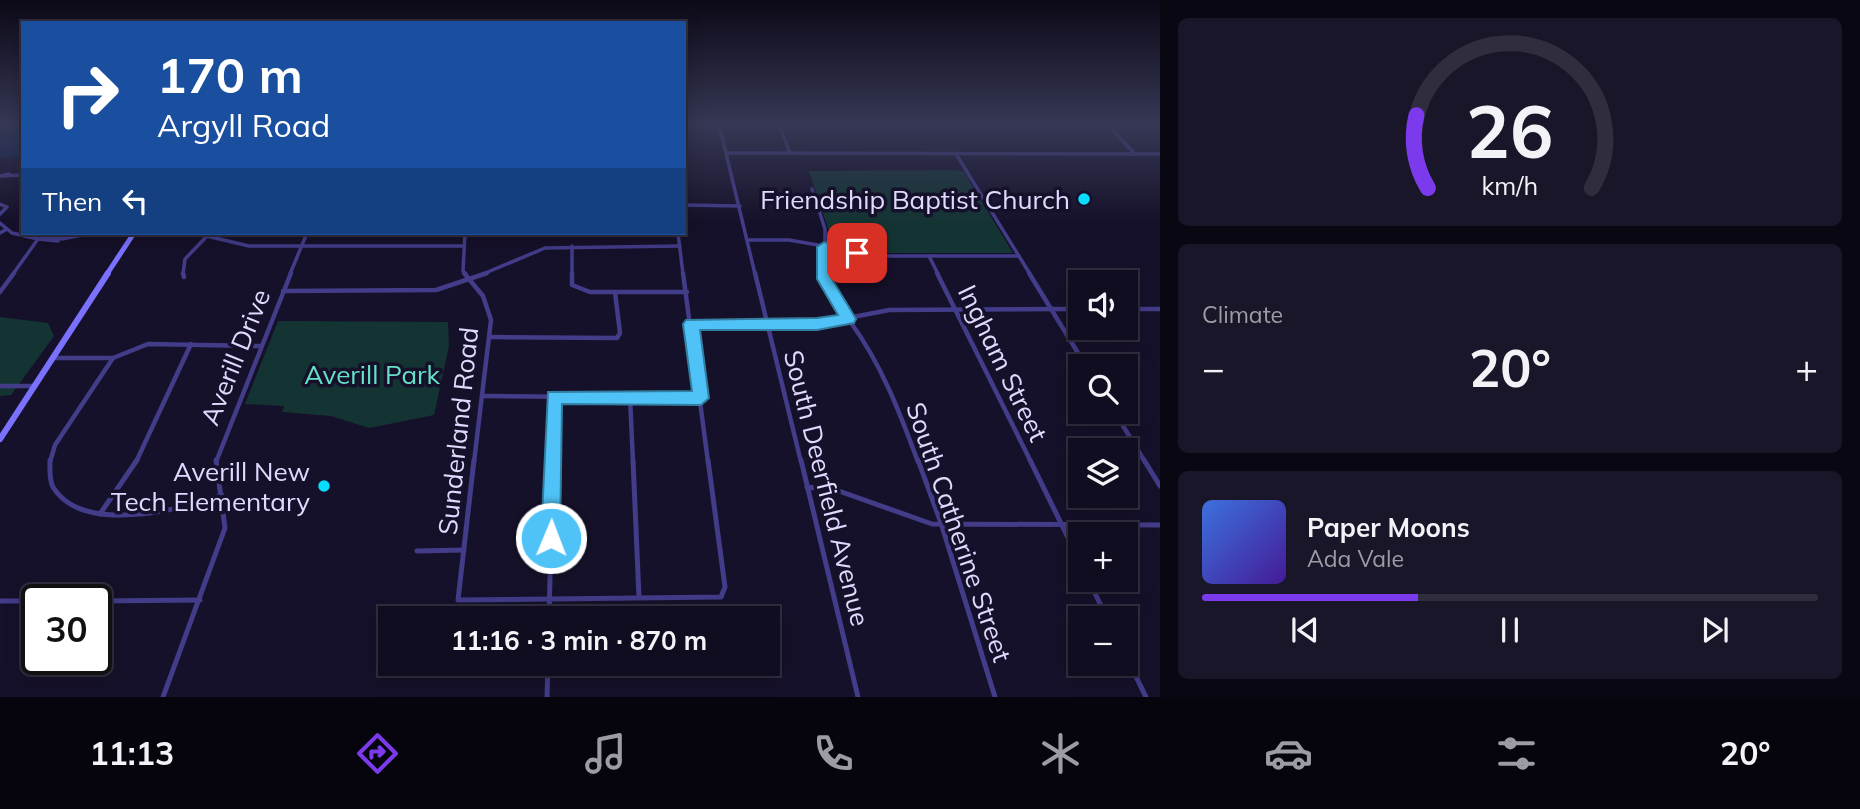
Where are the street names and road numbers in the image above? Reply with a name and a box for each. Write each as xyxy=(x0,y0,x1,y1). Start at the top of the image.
street label: Ingham Street xyxy=(951,279,1055,447)
street label: Averill Drive xyxy=(193,284,277,430)
street label: Sunderland Road xyxy=(431,325,485,537)
street label: South Deerfield Avenue xyxy=(777,347,877,629)
street label: South Catherine Street xyxy=(899,398,1019,666)

